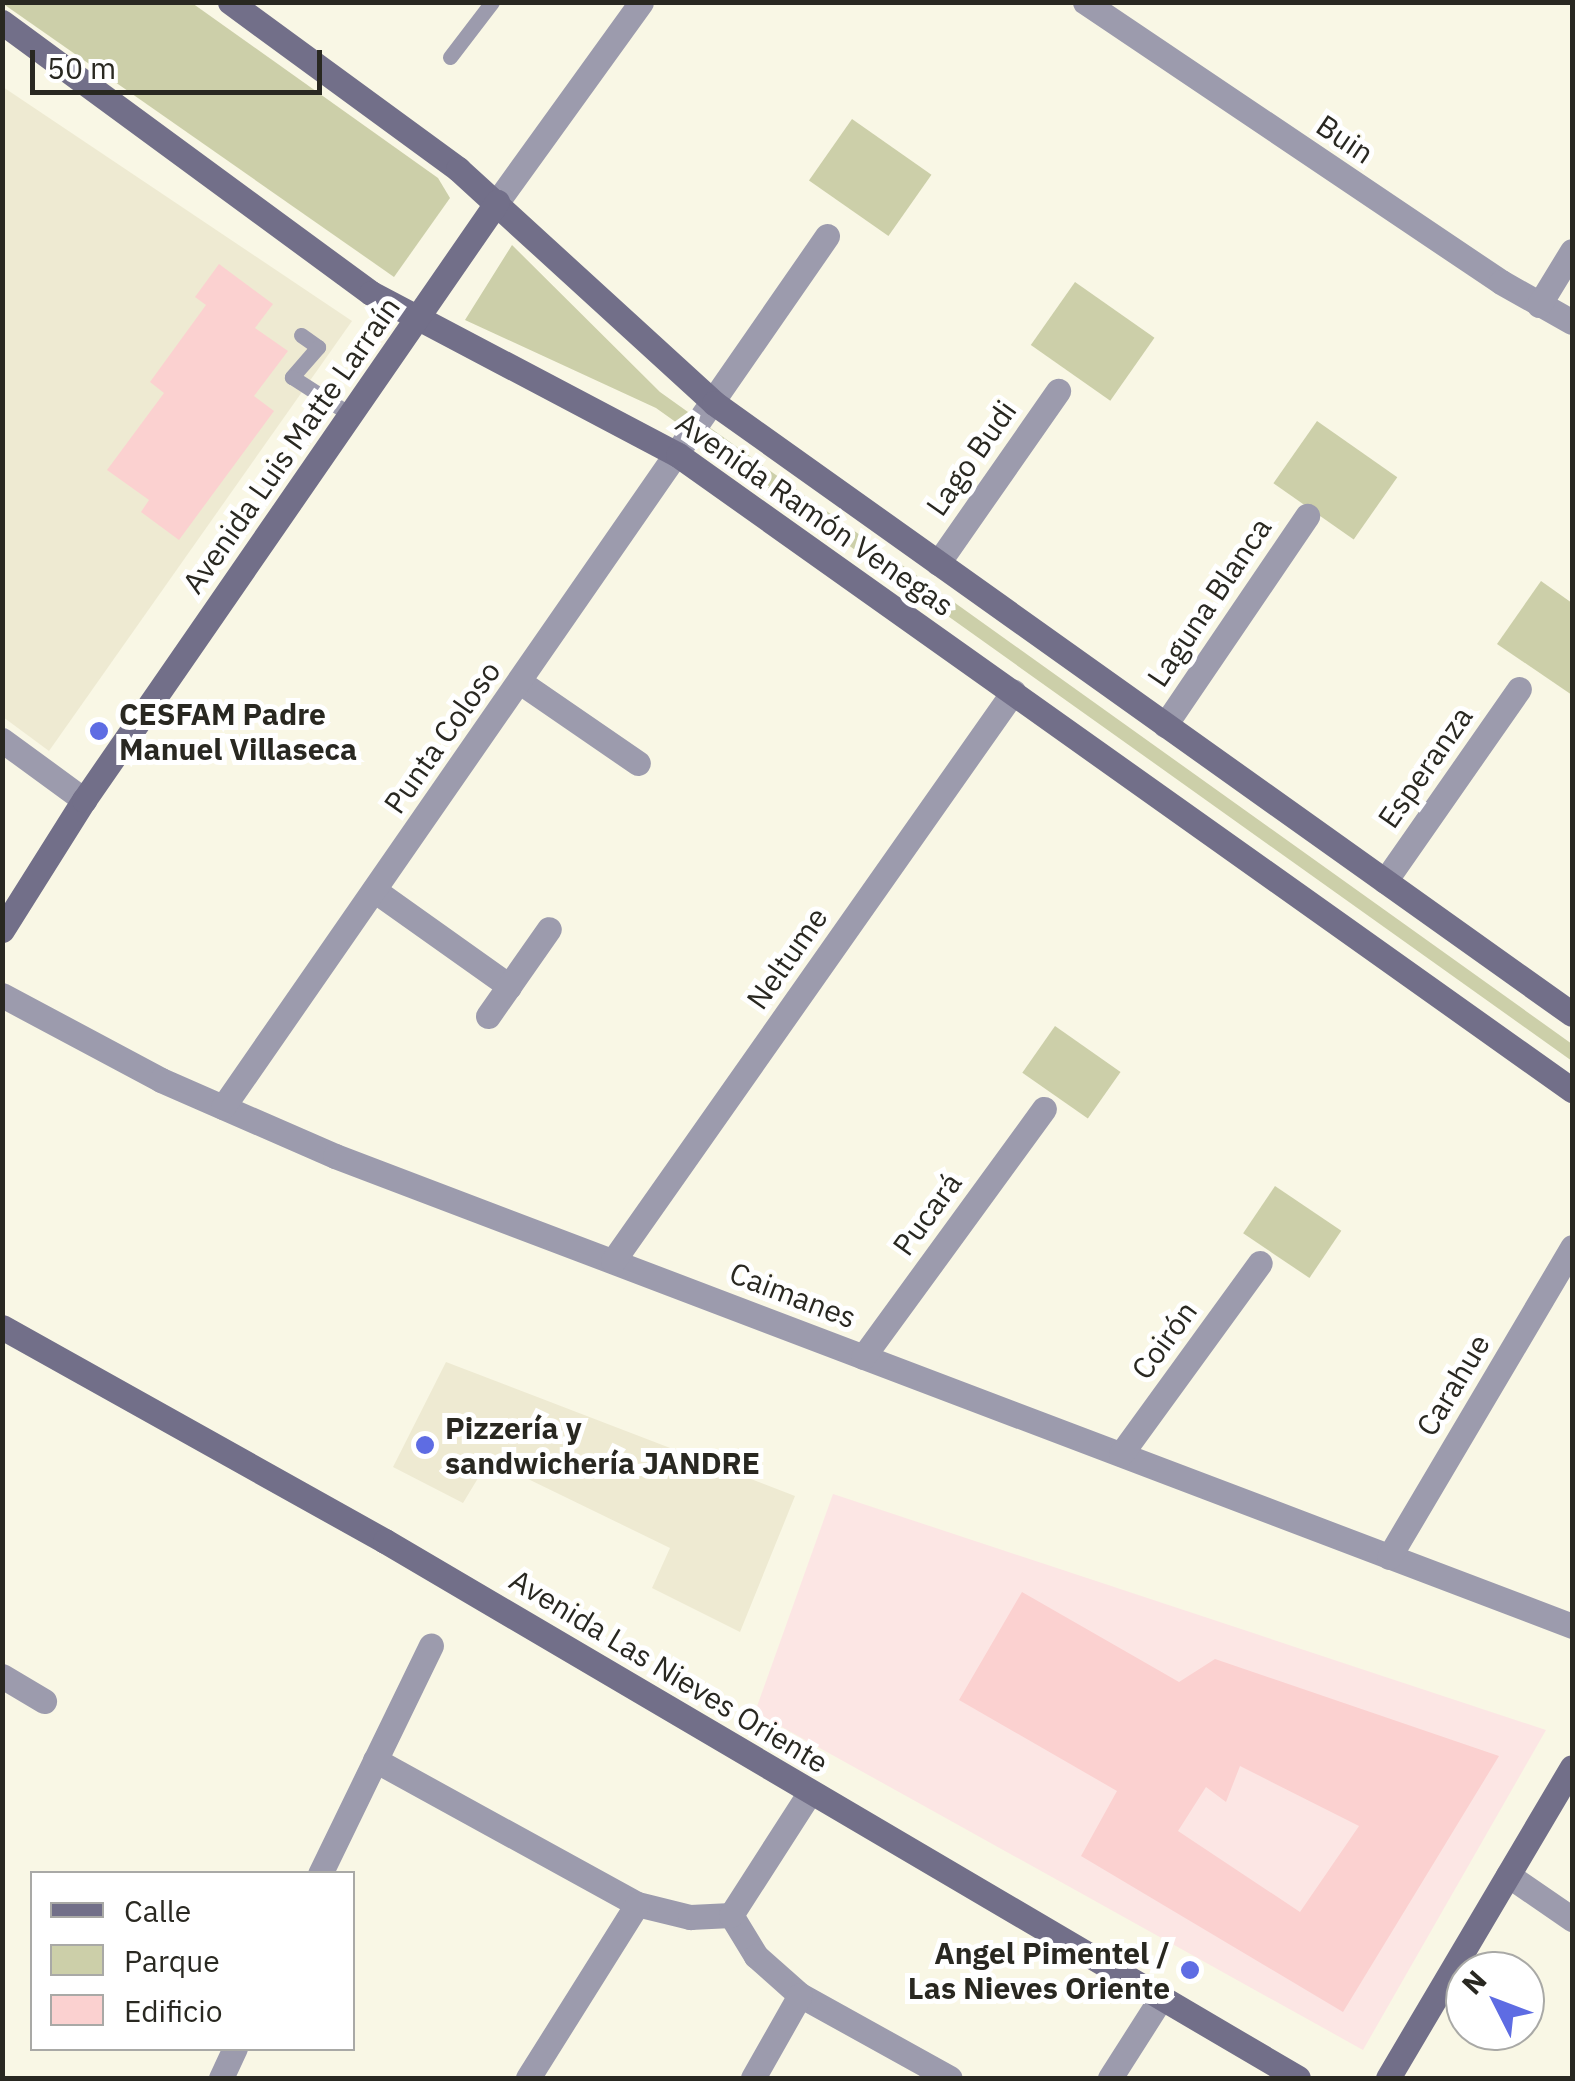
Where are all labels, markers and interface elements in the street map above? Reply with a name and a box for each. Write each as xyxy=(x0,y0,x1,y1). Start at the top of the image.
scale bar xyxy=(35,30,328,92)
text: 50 m xyxy=(47,48,116,87)
street label: Buin xyxy=(1310,107,1380,171)
street label: Avenida Luis Matte Larraín xyxy=(175,290,407,600)
street label: Lago Budi xyxy=(918,394,1024,522)
street label: Avenida Ramón Venegas xyxy=(669,404,961,624)
street label: Laguna Blanca xyxy=(1139,511,1279,693)
street label: Punta Coloso xyxy=(376,654,508,820)
place label: CESFAM Padre Manuel Villaseca xyxy=(119,696,357,766)
street label: Esperanza xyxy=(1370,699,1480,835)
marker: CESFAM Padre Manuel Villaseca xyxy=(88,720,110,742)
street label: Neltume xyxy=(739,900,835,1016)
street label: Pucará xyxy=(885,1166,969,1262)
street label: Caimanes xyxy=(725,1254,861,1336)
street label: Coirón xyxy=(1124,1294,1204,1386)
street label: Carahue xyxy=(1409,1328,1497,1442)
place label: Pizzería y sandwichería JANDRE xyxy=(445,1410,760,1480)
marker: Pizzería y sandwichería JANDRE xyxy=(414,1434,436,1456)
street label: Avenida Las Nieves Oriente xyxy=(503,1562,835,1780)
legend xyxy=(30,1871,355,2051)
text: Calle xyxy=(124,1891,191,1930)
place label: Angel Pimentel / Las Nieves Oriente xyxy=(908,1935,1170,2006)
text: Parque xyxy=(124,1941,220,1980)
north arrow xyxy=(1445,1951,1545,2051)
marker: Angel Pimentel / Las Nieves Oriente xyxy=(1179,1959,1201,1981)
text: N xyxy=(1453,1962,1494,2002)
text: Edificio xyxy=(124,1991,223,2030)

